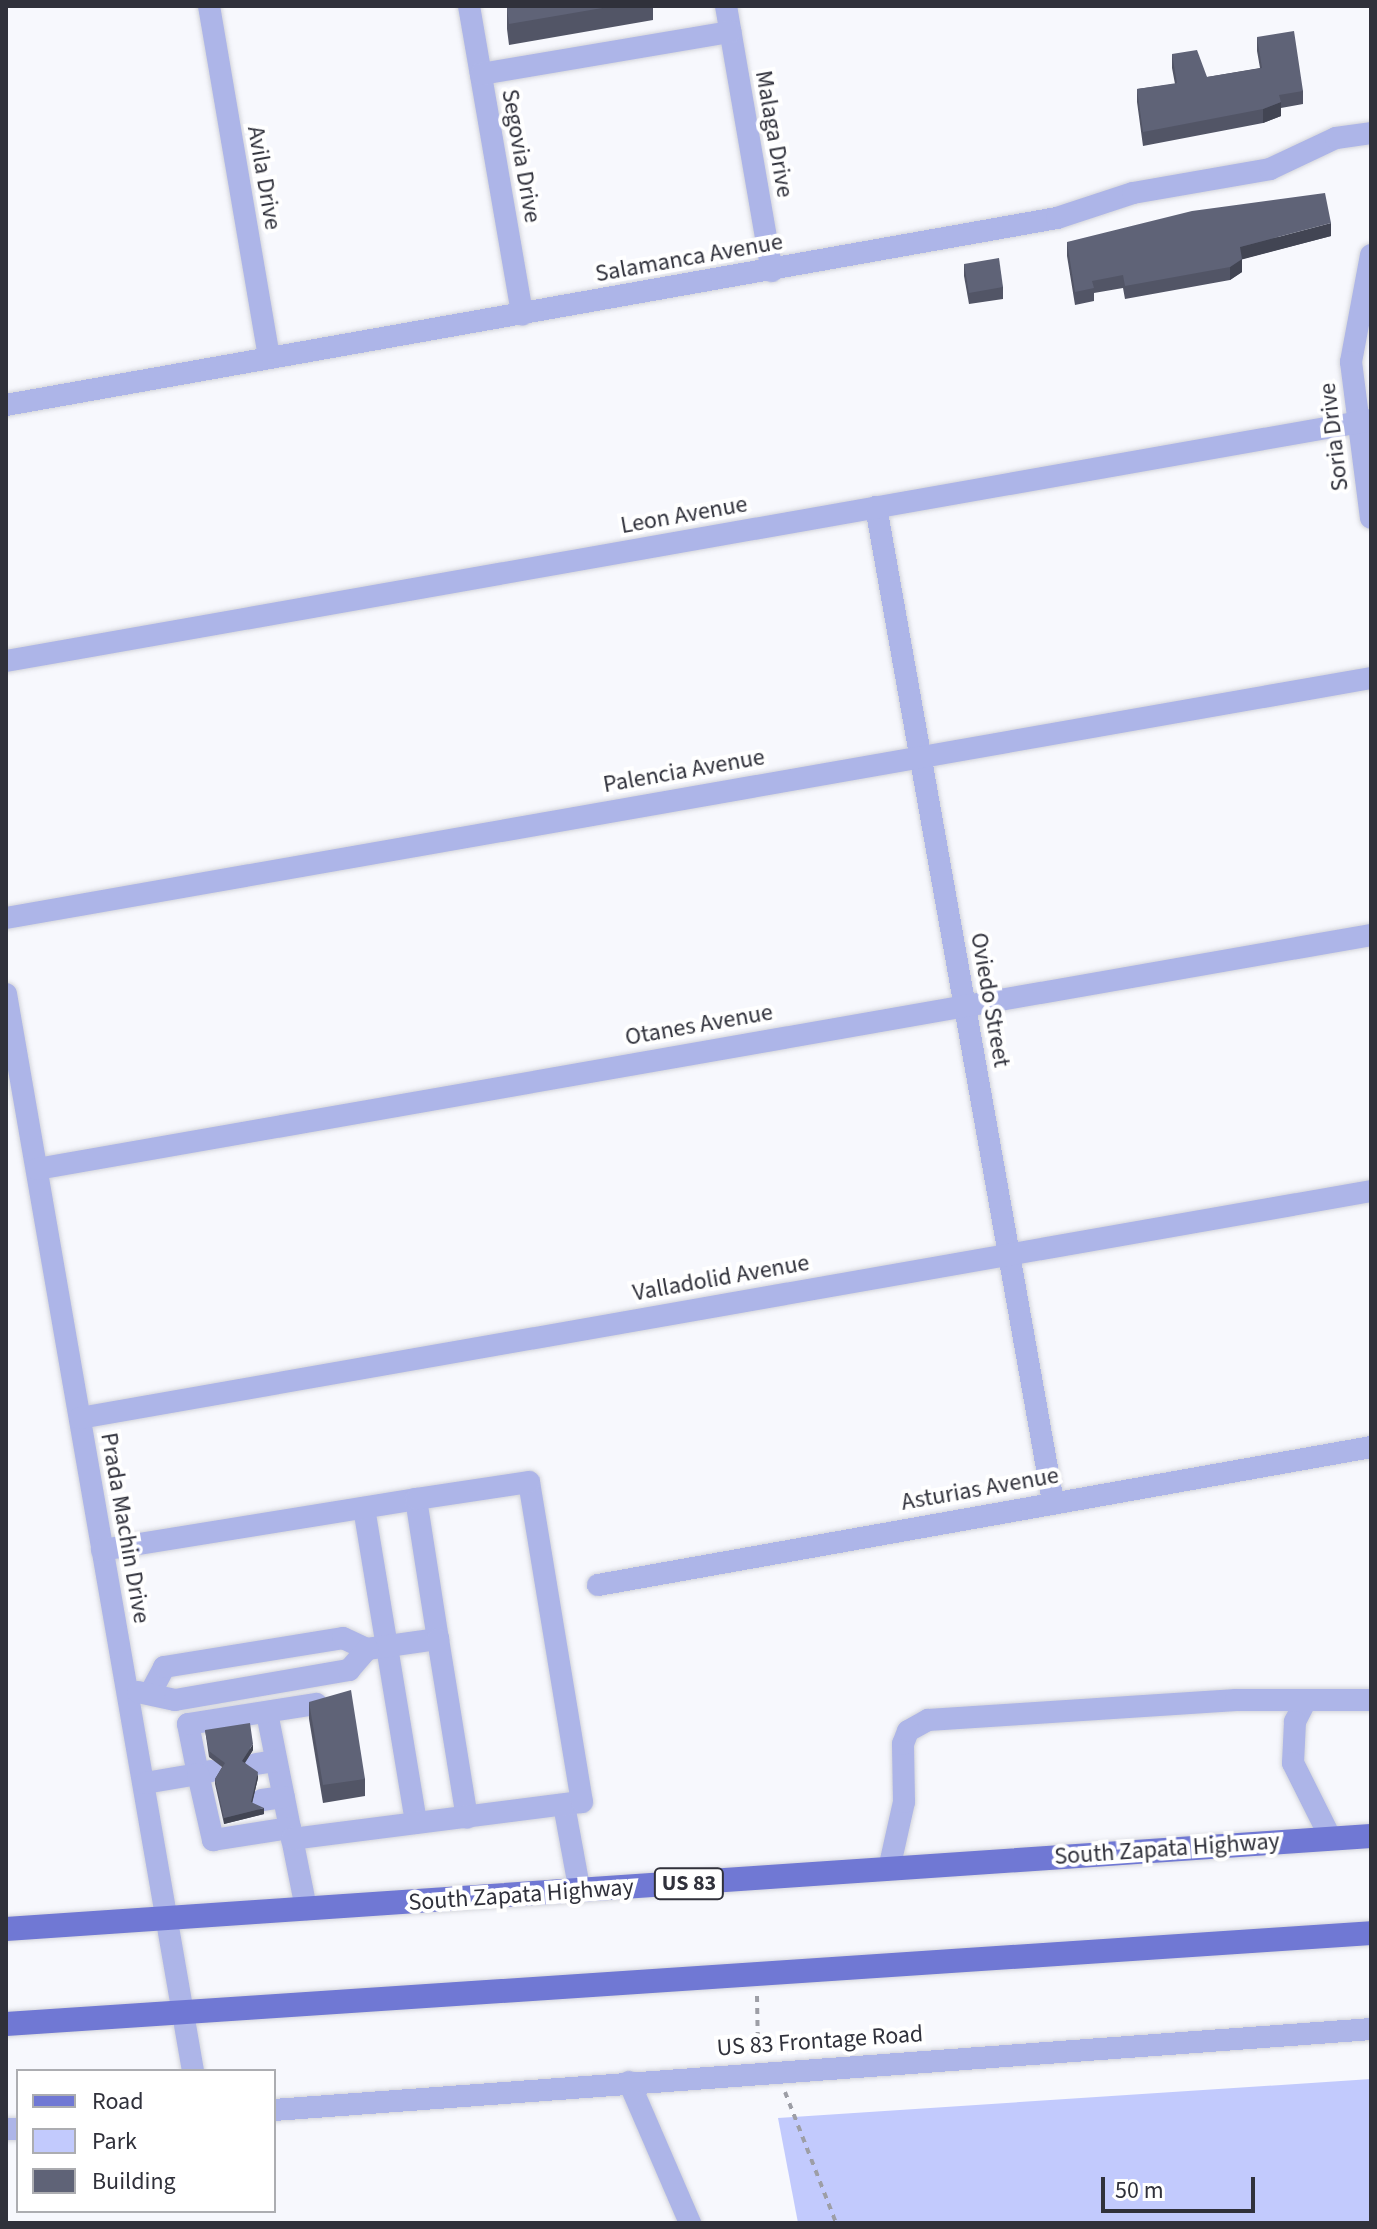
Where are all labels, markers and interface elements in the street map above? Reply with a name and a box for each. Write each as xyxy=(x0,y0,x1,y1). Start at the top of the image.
street label: Malaga Drive xyxy=(749,68,799,200)
street label: Segovia Drive xyxy=(495,87,547,225)
street label: Avila Drive xyxy=(241,124,287,232)
street label: Salamanca Avenue xyxy=(593,227,785,289)
street label: Soria Drive xyxy=(1313,381,1355,493)
street label: Leon Avenue xyxy=(618,490,750,540)
street label: Palencia Avenue xyxy=(601,743,767,799)
street label: Oviedo Street xyxy=(964,930,1016,1070)
street label: Otanes Avenue xyxy=(623,998,775,1052)
street label: Valladolid Avenue xyxy=(631,1248,811,1308)
street label: Prada Machin Drive xyxy=(94,1430,156,1626)
street label: Asturias Avenue xyxy=(899,1461,1061,1517)
street label: South Zapata Highway xyxy=(1053,1827,1281,1871)
road number: US 83 xyxy=(653,1866,725,1902)
street label: South Zapata Highway xyxy=(407,1873,635,1917)
street label: US 83 Frontage Road xyxy=(716,2019,924,2063)
legend xyxy=(16,2069,276,2213)
text: Road xyxy=(92,2084,144,2119)
text: Park xyxy=(92,2124,137,2159)
scale bar xyxy=(1105,2161,1259,2211)
text: Building xyxy=(92,2164,176,2199)
text: 50 m xyxy=(1115,2173,1164,2208)

